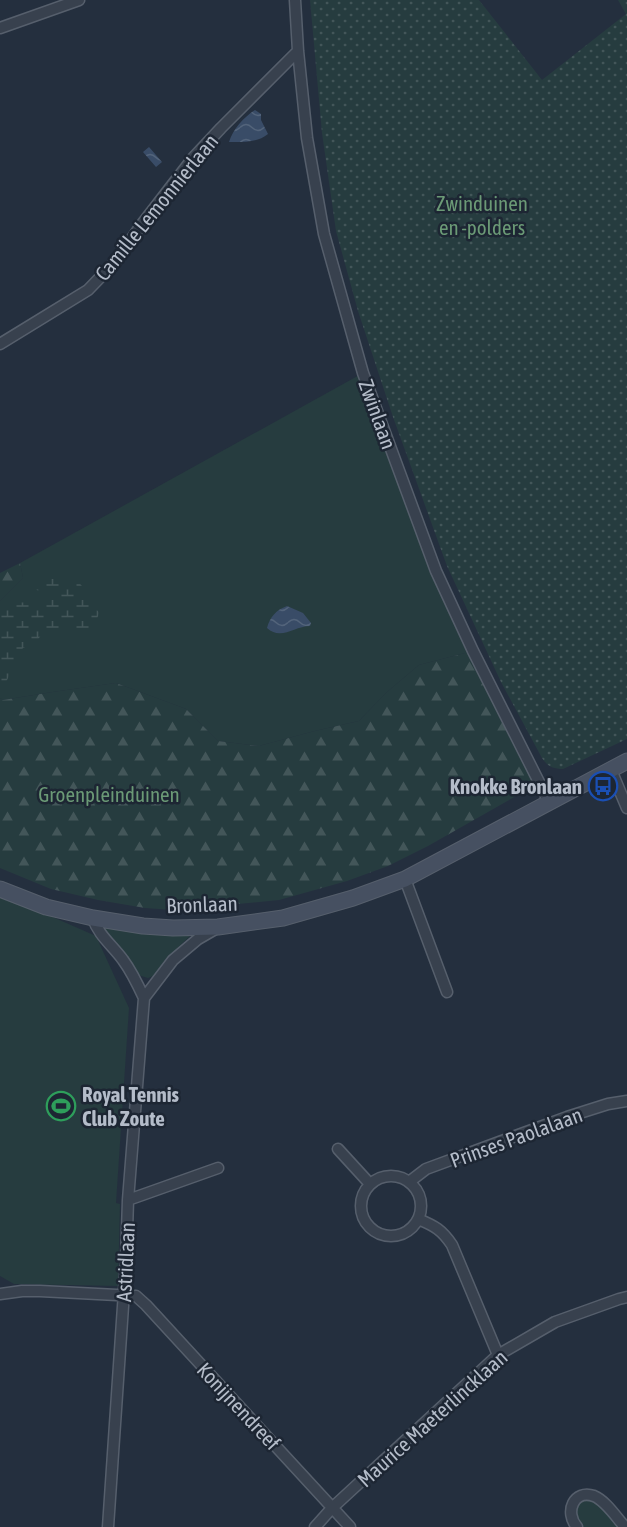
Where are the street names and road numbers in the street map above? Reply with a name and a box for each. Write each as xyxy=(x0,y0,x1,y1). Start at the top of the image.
street label: Camille Lemonnierlaan xyxy=(90,129,222,285)
street label: Zwinlaan xyxy=(354,376,402,452)
street label: Bronlaan xyxy=(166,891,238,917)
street label: Prinses Paolalaan xyxy=(447,1102,585,1172)
street label: Astridlaan xyxy=(111,1221,139,1303)
street label: Maurice Maeterlincklaan xyxy=(352,1345,512,1491)
street label: Konijnendreef xyxy=(193,1357,286,1455)

